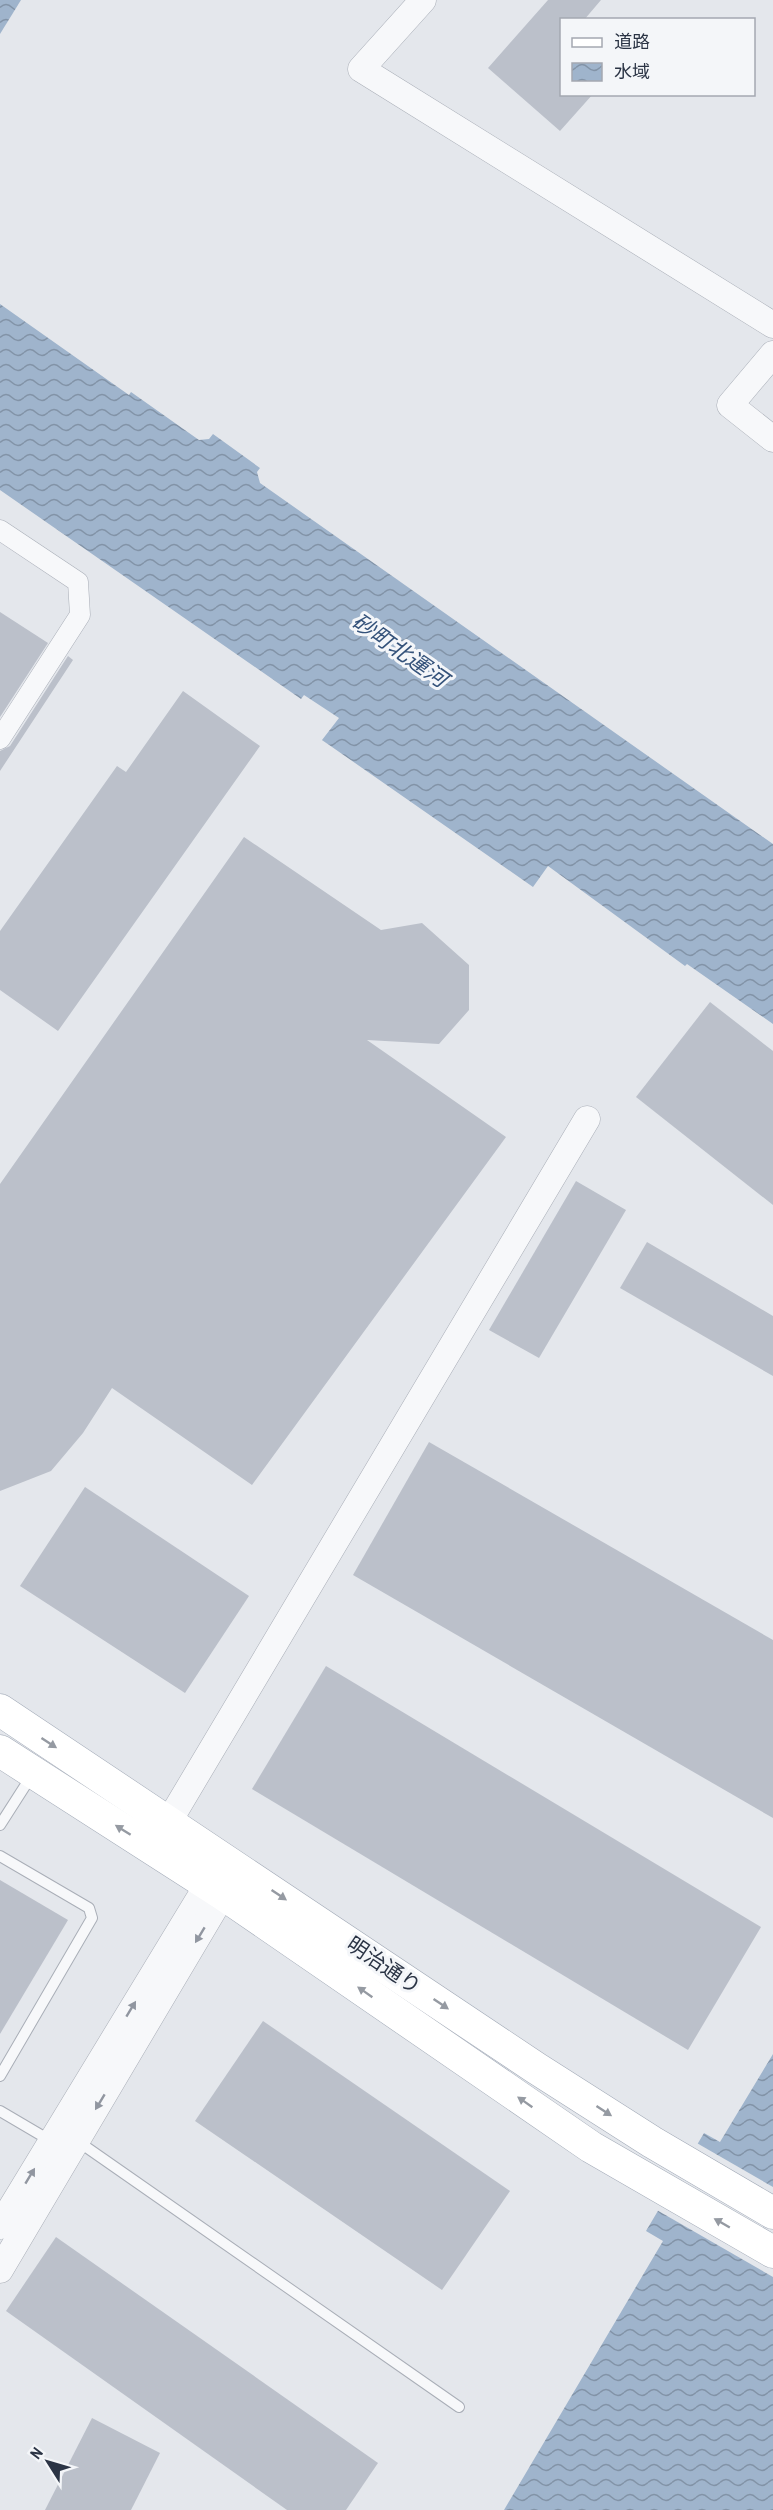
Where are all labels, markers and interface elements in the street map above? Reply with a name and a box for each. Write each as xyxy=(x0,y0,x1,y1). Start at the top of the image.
legend xyxy=(560,18,755,96)
text: 道路 xyxy=(614,29,650,54)
text: 水域 xyxy=(614,59,650,84)
water label: 砂町北運河 xyxy=(346,606,457,696)
one-way arrow xyxy=(41,1737,57,1748)
one-way arrow xyxy=(115,1825,131,1836)
one-way arrow xyxy=(271,1889,287,1901)
one-way arrow xyxy=(195,1926,205,1943)
street label: 明治通り xyxy=(341,1929,427,2001)
one-way arrow xyxy=(357,1986,373,1998)
one-way arrow xyxy=(433,1998,449,2009)
one-way arrow xyxy=(126,2001,137,2017)
one-way arrow xyxy=(95,2094,105,2111)
one-way arrow xyxy=(518,2096,534,2108)
one-way arrow xyxy=(596,2106,612,2117)
one-way arrow xyxy=(25,2167,35,2184)
one-way arrow xyxy=(713,2218,730,2228)
north arrow xyxy=(18,2432,78,2492)
text: N xyxy=(24,2443,48,2463)

